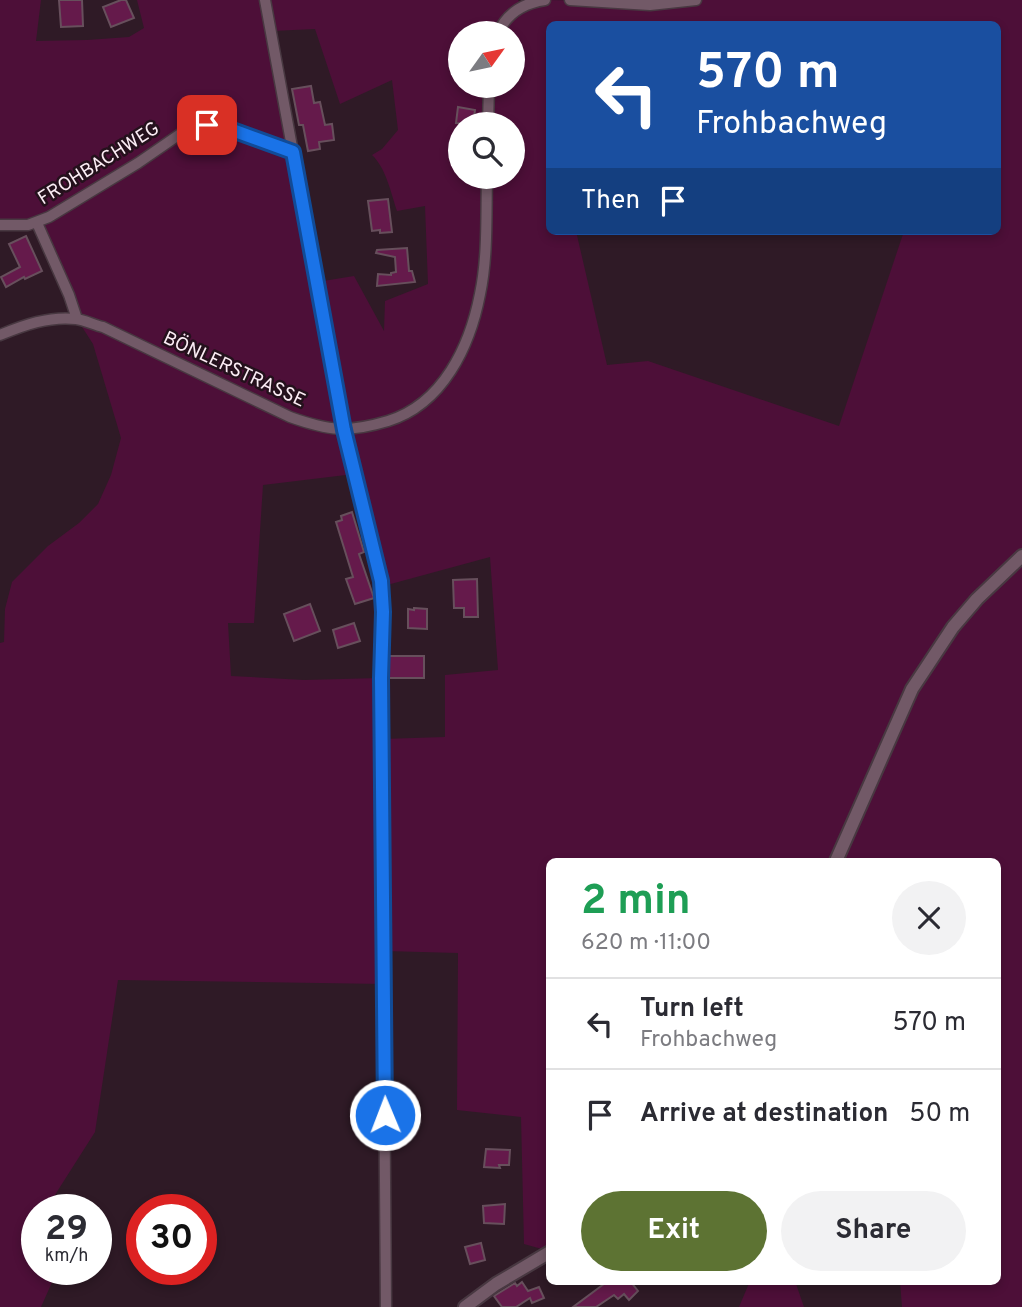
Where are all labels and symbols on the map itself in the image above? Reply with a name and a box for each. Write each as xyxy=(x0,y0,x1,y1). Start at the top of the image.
north arrow xyxy=(448,21,525,98)
pin xyxy=(177,95,237,155)
street label: FROHBACHWEG xyxy=(34,117,164,211)
street label: BÖNLERSTRASSE xyxy=(159,326,309,414)
position arrow xyxy=(348,1078,422,1152)
speed limit sign: 30 xyxy=(126,1194,217,1285)

